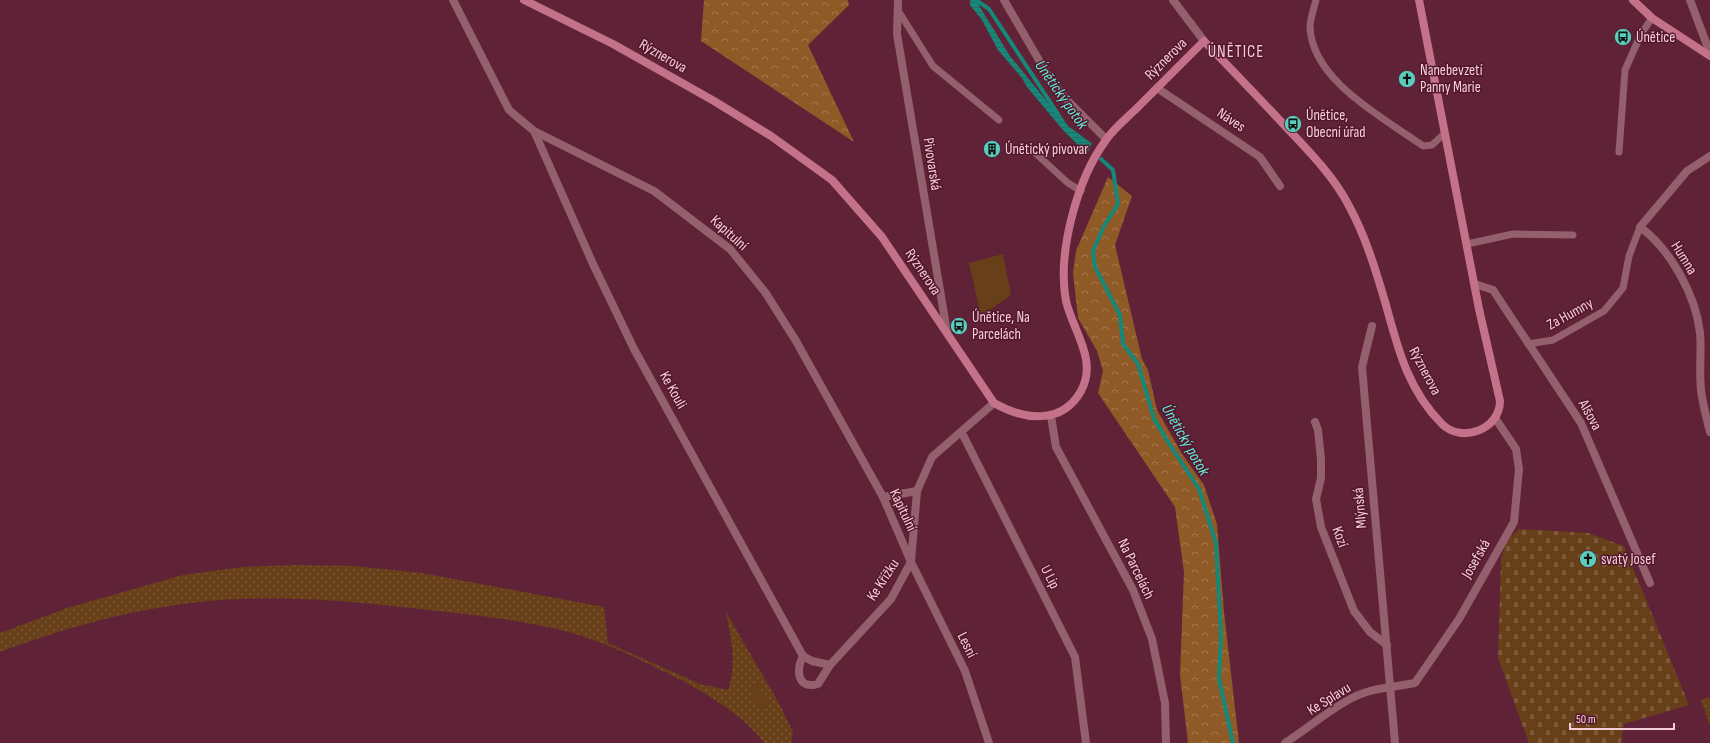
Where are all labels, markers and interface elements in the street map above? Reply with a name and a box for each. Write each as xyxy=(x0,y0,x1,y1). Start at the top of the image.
bus stop icon: Únětice xyxy=(1613,27,1633,47)
place label: Únětice xyxy=(1636,28,1675,47)
street label: Rýznerova xyxy=(1141,34,1191,84)
street label: Rýznerova xyxy=(636,35,690,77)
district label: ÚNĚTICE xyxy=(1208,42,1264,62)
water label: Únětický potok xyxy=(1030,57,1092,134)
place label: Nanebevzetí Panny Marie xyxy=(1420,61,1483,97)
church icon: Nanebevzetí Panny Marie xyxy=(1397,69,1417,89)
street label: Náves xyxy=(1213,104,1249,136)
place label: Únětice, Obecní úřad xyxy=(1306,106,1366,142)
bus stop icon: Únětice, Obecní úřad xyxy=(1283,114,1303,134)
street label: Pivovarská xyxy=(918,136,946,192)
building icon: Únětický pivovar xyxy=(982,139,1002,159)
place label: Únětický pivovar xyxy=(1005,140,1089,159)
street label: Kapitulní xyxy=(706,211,752,255)
street label: Humna xyxy=(1666,238,1702,278)
street label: Rýznerova xyxy=(901,245,946,299)
street label: Za Humny xyxy=(1544,293,1597,334)
place label: Únětice, Na Parcelách xyxy=(972,308,1030,344)
bus stop icon: Únětice, Na Parcelách xyxy=(949,316,969,336)
street label: Rýznerova xyxy=(1404,344,1446,399)
street label: Ke Kouli xyxy=(655,368,691,412)
street label: Alšova xyxy=(1573,395,1606,434)
water label: Únětický potok xyxy=(1157,401,1214,480)
street label: Kapitulní xyxy=(885,486,921,534)
street label: Mlýnská xyxy=(1349,487,1371,529)
street label: Kozí xyxy=(1328,524,1353,550)
street label: Na Parcelách xyxy=(1113,536,1159,602)
street label: Josefská xyxy=(1457,536,1495,583)
church icon: svatý Josef xyxy=(1578,549,1598,569)
place label: svatý Josef xyxy=(1601,550,1656,569)
street label: Ke Křížku xyxy=(862,555,904,605)
street label: U Lip xyxy=(1036,562,1064,592)
street label: Lesní xyxy=(953,629,981,661)
street label: Ke Splavu xyxy=(1304,678,1354,720)
scale bar xyxy=(1570,705,1674,731)
text: 50 m xyxy=(1576,712,1596,727)

